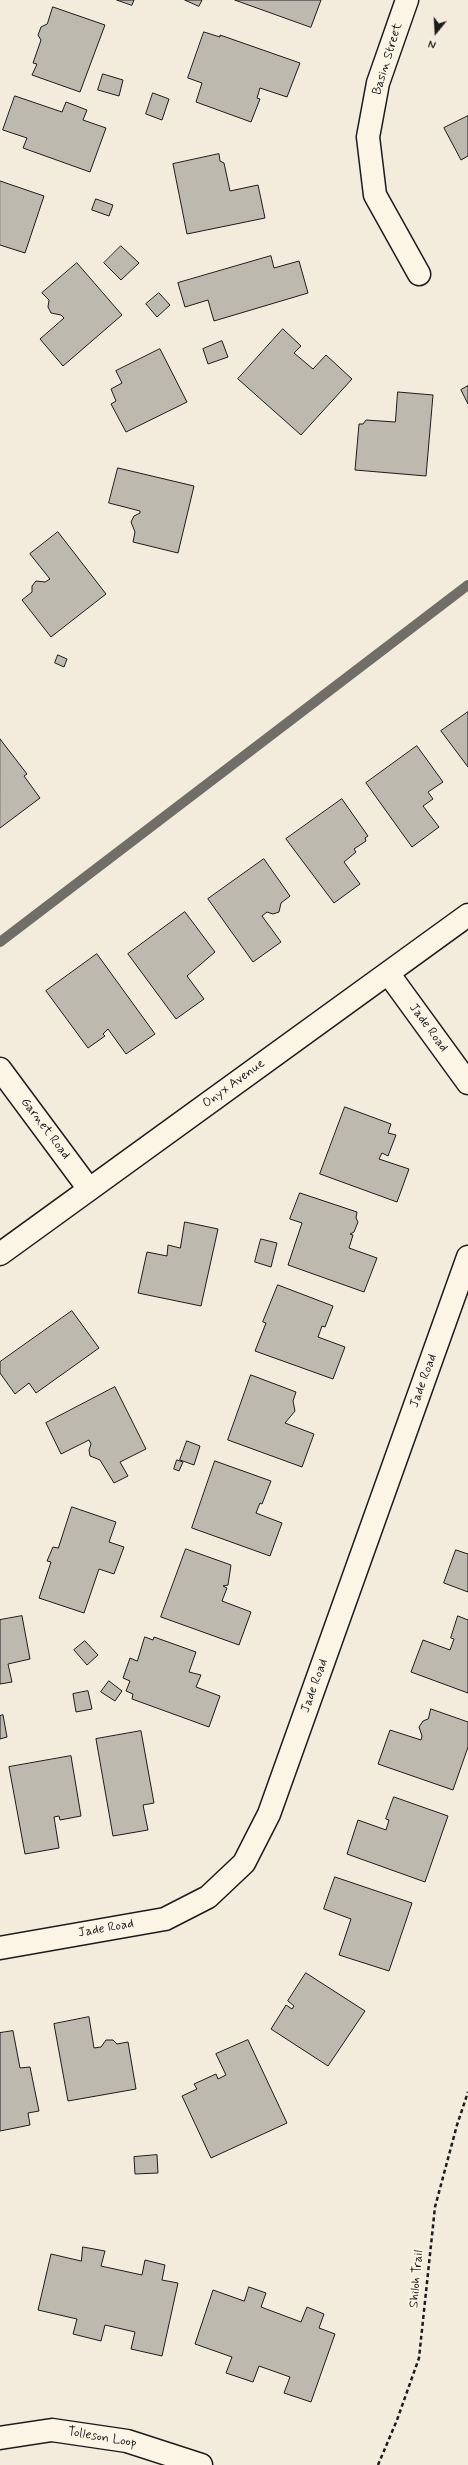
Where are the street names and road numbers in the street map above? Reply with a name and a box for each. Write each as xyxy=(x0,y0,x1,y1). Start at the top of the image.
street label: Basin Street xyxy=(370,21,406,97)
street label: Jade Road xyxy=(405,1001,451,1055)
street label: Onyx Avenue xyxy=(200,1056,268,1112)
street label: Garnet Road xyxy=(17,1095,73,1163)
street label: Jade Road xyxy=(407,1352,441,1410)
street label: Jade Road xyxy=(298,1657,332,1715)
street label: Jade Road xyxy=(77,1916,135,1942)
street label: Shiloh Trail xyxy=(407,2249,427,2309)
street label: Tolleson Loop xyxy=(66,2424,138,2452)

